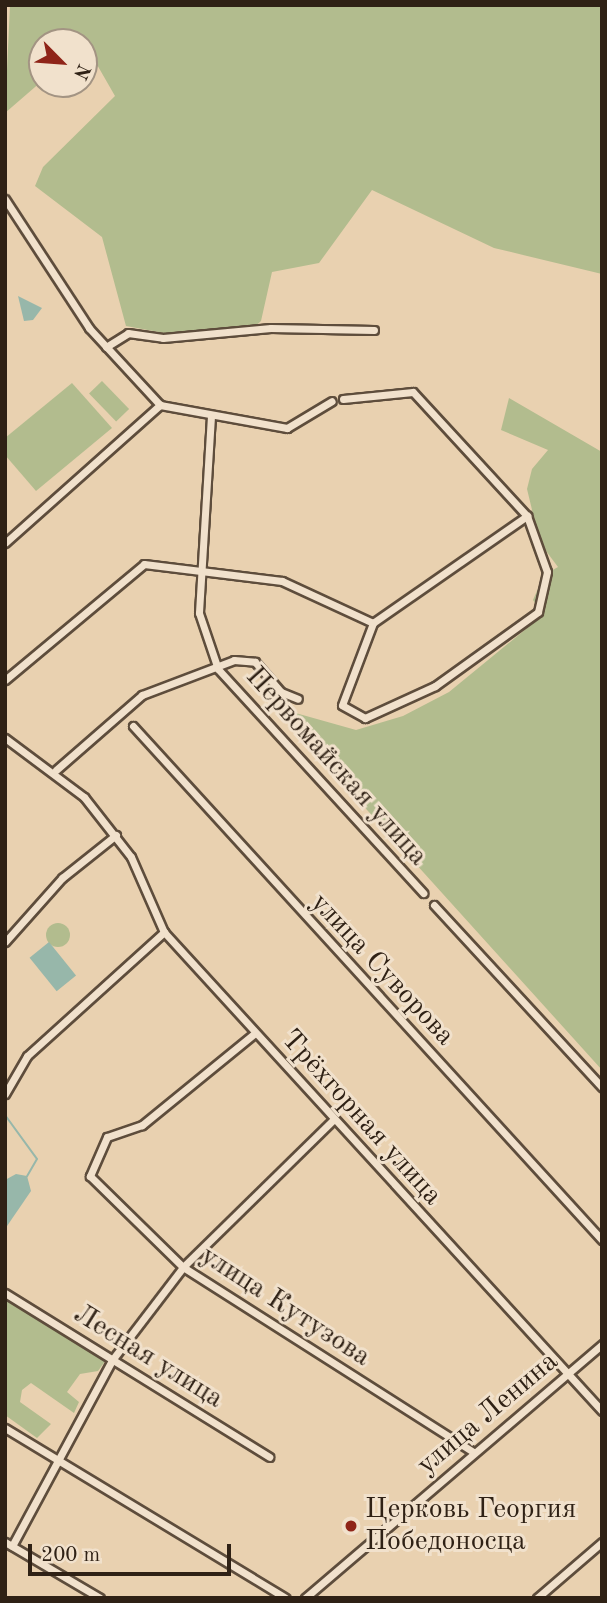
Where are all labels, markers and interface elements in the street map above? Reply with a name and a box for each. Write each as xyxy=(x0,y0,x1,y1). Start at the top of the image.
north arrow xyxy=(28,28,98,98)
text: N xyxy=(69,61,92,82)
street label: Первомайская улица xyxy=(238,661,434,873)
street label: улица Суворова xyxy=(303,887,461,1053)
street label: Трёхгорная улица xyxy=(273,1023,449,1213)
street label: улица Кутузова xyxy=(194,1240,376,1374)
street label: Лесная улица xyxy=(67,1298,229,1416)
street label: улица Ленина xyxy=(411,1345,565,1483)
place label: Церковь Георгия Победоносца xyxy=(365,1493,576,1559)
marker: Церковь Георгия Победоносца xyxy=(343,1518,359,1534)
scale bar xyxy=(32,1530,234,1574)
text: 200 m xyxy=(41,1545,100,1566)

